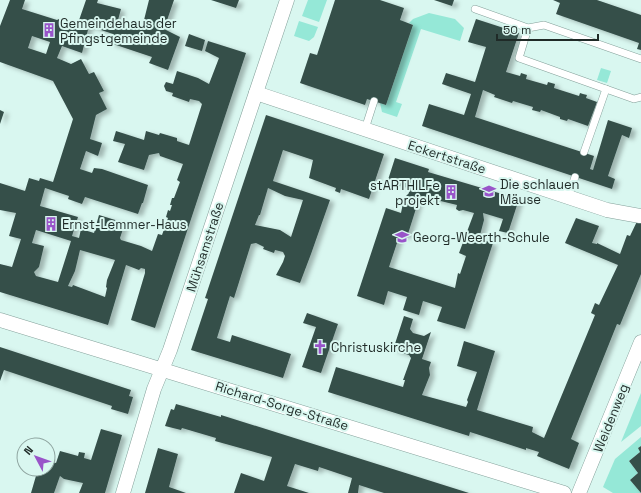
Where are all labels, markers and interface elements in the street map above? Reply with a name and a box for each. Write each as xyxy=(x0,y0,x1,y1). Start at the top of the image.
place label: Gemeindehaus der Pfingstgemeinde xyxy=(60,15,177,47)
scale bar xyxy=(497,16,598,42)
building icon: Gemeindehaus der Pfingstgemeinde xyxy=(41,22,57,38)
text: 50 m xyxy=(503,22,531,38)
street label: Eckertstraße xyxy=(406,136,488,178)
place label: Die schlauen Mäuse xyxy=(500,176,580,208)
place label: stARTHILFe projekt xyxy=(370,177,440,209)
school or university icon: Die schlauen Mäuse xyxy=(481,183,497,199)
building icon: stARTHILFe projekt xyxy=(443,184,459,200)
street label: Mühsamstraße xyxy=(182,200,228,294)
building icon: Ernst-Lemmer-Haus xyxy=(43,216,59,232)
place label: Ernst-Lemmer-Haus xyxy=(62,216,187,233)
school or university icon: Georg-Weerth-Schule xyxy=(394,229,410,245)
place label: Georg-Weerth-Schule xyxy=(413,229,550,246)
church icon: Christuskirche xyxy=(312,339,328,355)
place label: Christuskirche xyxy=(331,339,421,356)
street label: Richard-Sorge-Straße xyxy=(213,378,351,434)
street label: Weidenweg xyxy=(590,381,632,455)
north arrow xyxy=(16,437,56,477)
text: N xyxy=(21,443,36,458)

